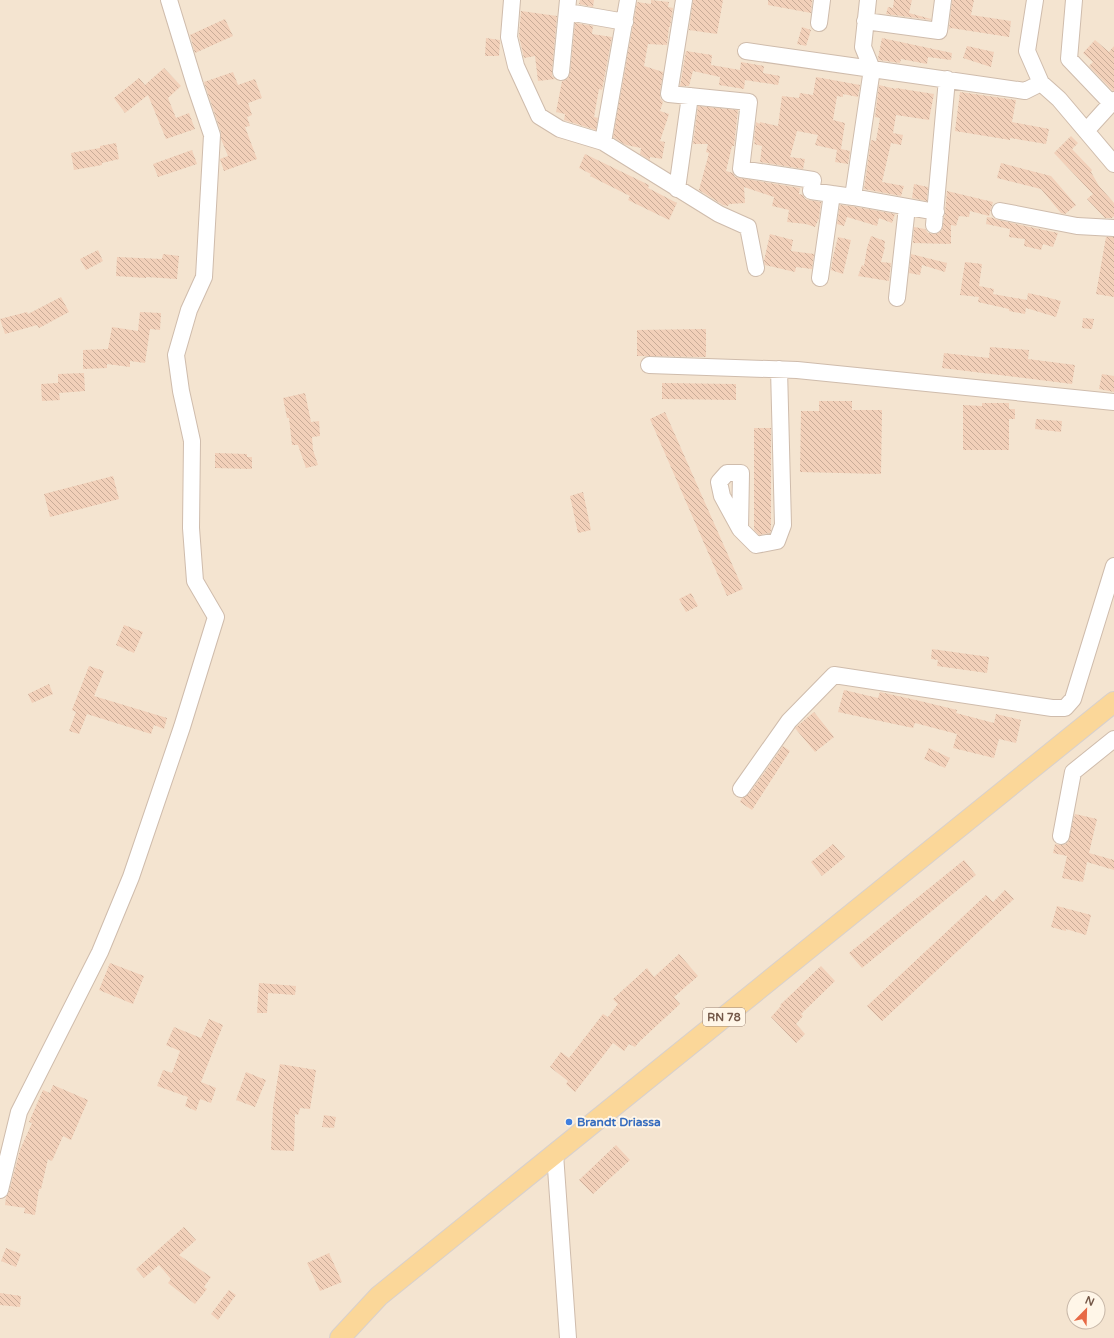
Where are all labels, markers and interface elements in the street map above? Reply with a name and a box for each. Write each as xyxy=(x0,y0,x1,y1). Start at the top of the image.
road number: RN 78 xyxy=(703,1008,745,1026)
place label: Brandt Driassa xyxy=(577,1115,661,1129)
marker: Brandt Driassa xyxy=(564,1117,574,1127)
north arrow xyxy=(1066,1290,1106,1330)
text: N xyxy=(1083,1294,1096,1309)

